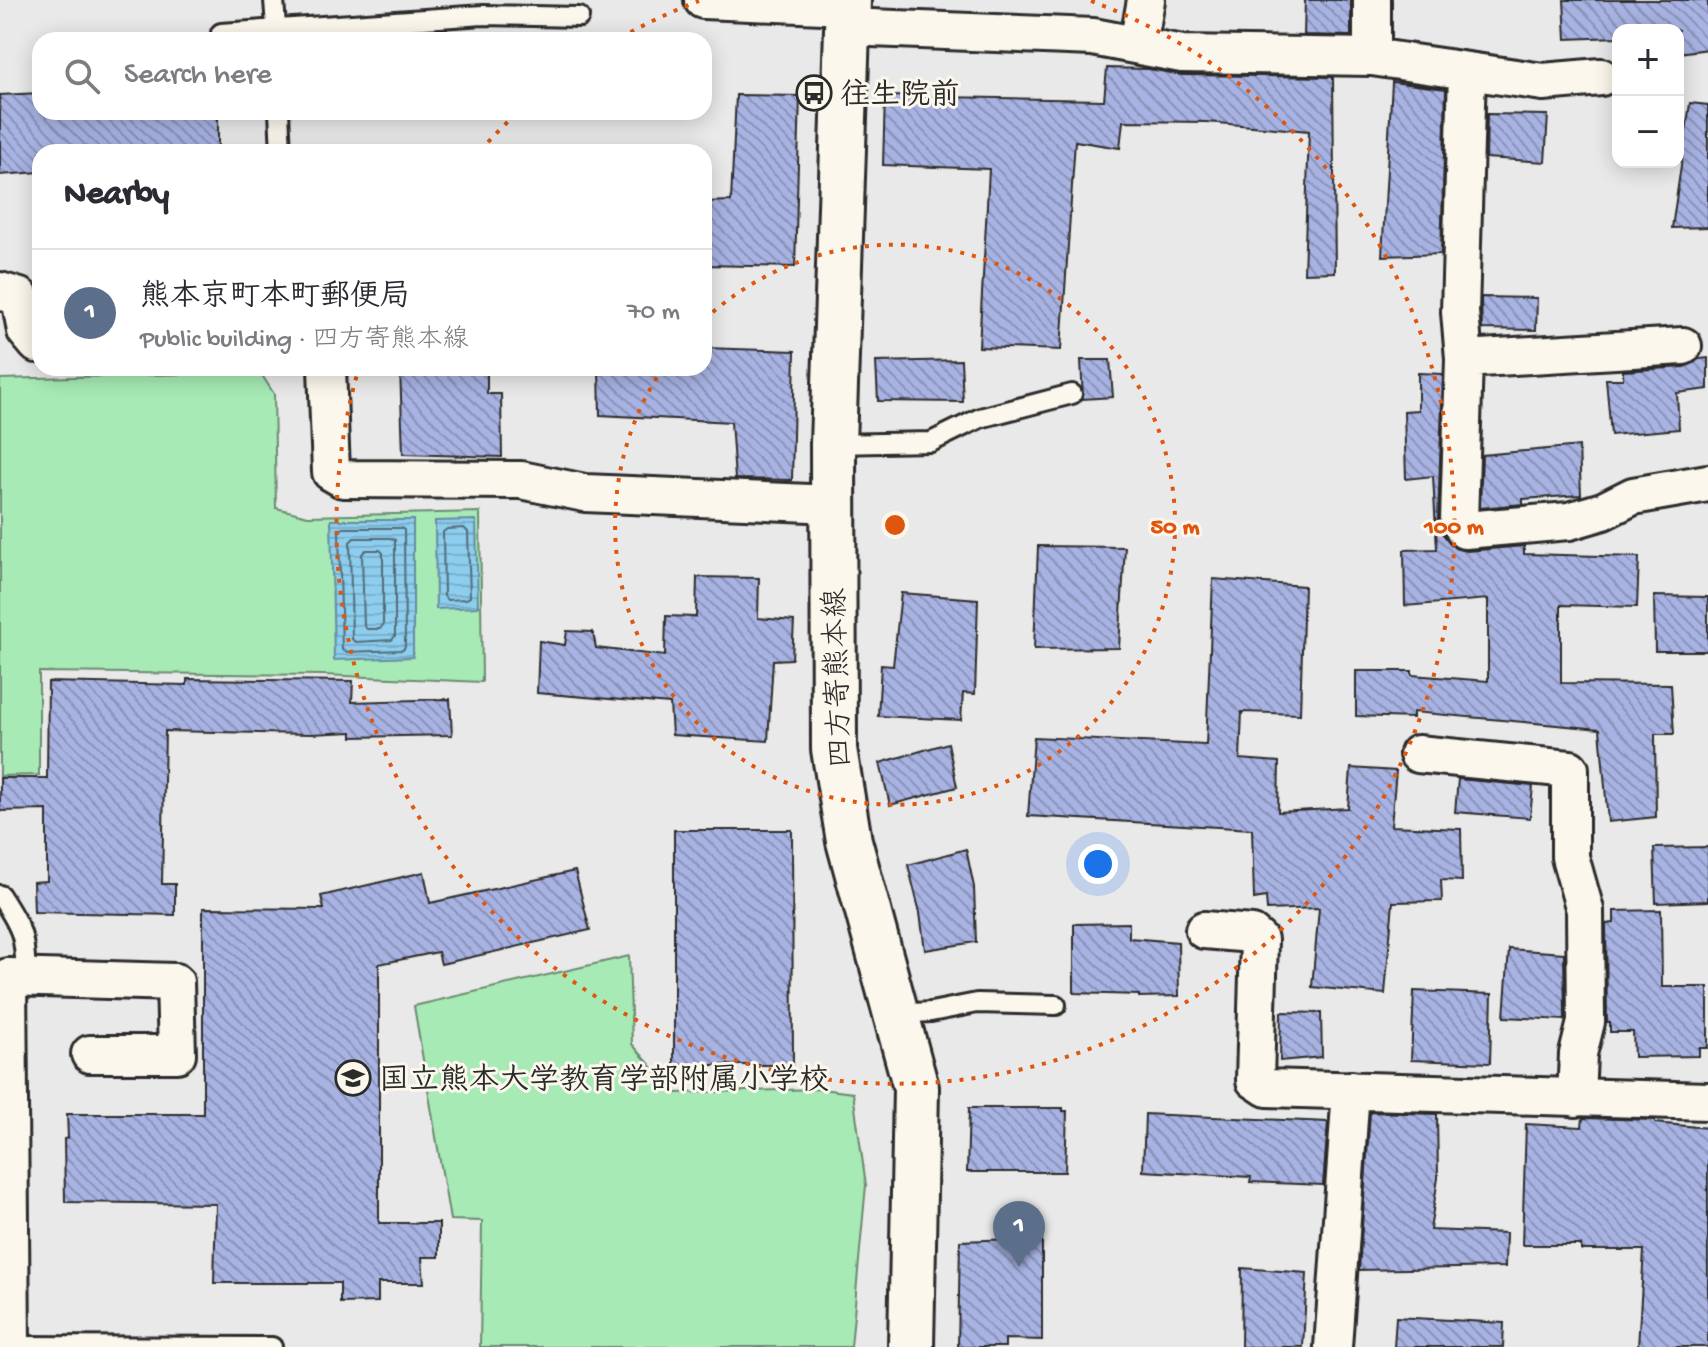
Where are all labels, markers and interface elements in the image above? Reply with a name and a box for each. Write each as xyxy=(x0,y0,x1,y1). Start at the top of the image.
map controls xyxy=(1612,24,1684,168)
button: + xyxy=(1612,24,1684,96)
search box xyxy=(32,32,712,120)
icon: search xyxy=(60,54,104,98)
text: Search here xyxy=(124,59,272,94)
bus stop icon: 往生院前 xyxy=(795,74,833,112)
place label: 往生院前 xyxy=(840,78,960,115)
button: − xyxy=(1612,96,1684,168)
text: Nearby xyxy=(64,176,169,216)
text: 熊本京町本町郵便局 xyxy=(140,281,410,316)
text: 1 xyxy=(85,298,95,329)
text: 70 m xyxy=(627,298,680,329)
text: Public building · 四方寄熊本線 xyxy=(140,326,468,357)
centre of rings xyxy=(881,511,909,539)
text: 50 m xyxy=(1151,514,1199,543)
text: 100 m xyxy=(1423,514,1484,543)
street label: 四方寄熊本線 xyxy=(818,587,861,768)
your location xyxy=(1078,844,1118,884)
school or university icon: 国立熊本大学教育学部附属小学校 xyxy=(334,1059,372,1097)
place label: 国立熊本大学教育学部附属小学校 xyxy=(379,1063,829,1100)
pin: 1 xyxy=(993,1201,1045,1267)

